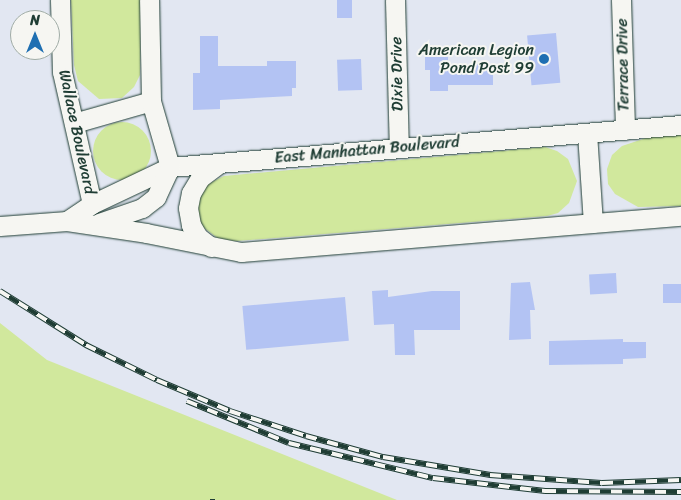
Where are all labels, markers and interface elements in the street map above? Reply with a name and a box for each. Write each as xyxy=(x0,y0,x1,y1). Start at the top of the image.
text: N xyxy=(30,8,40,33)
north arrow xyxy=(10,10,60,60)
street label: Terrace Drive xyxy=(613,18,633,112)
street label: Dixie Drive xyxy=(387,37,407,111)
place label: American Legion Pond Post 99 xyxy=(419,40,534,78)
marker: American Legion Pond Post 99 xyxy=(538,53,550,65)
street label: Wallace Boulevard xyxy=(54,68,100,196)
street label: East Manhattan Boulevard xyxy=(274,132,460,168)

